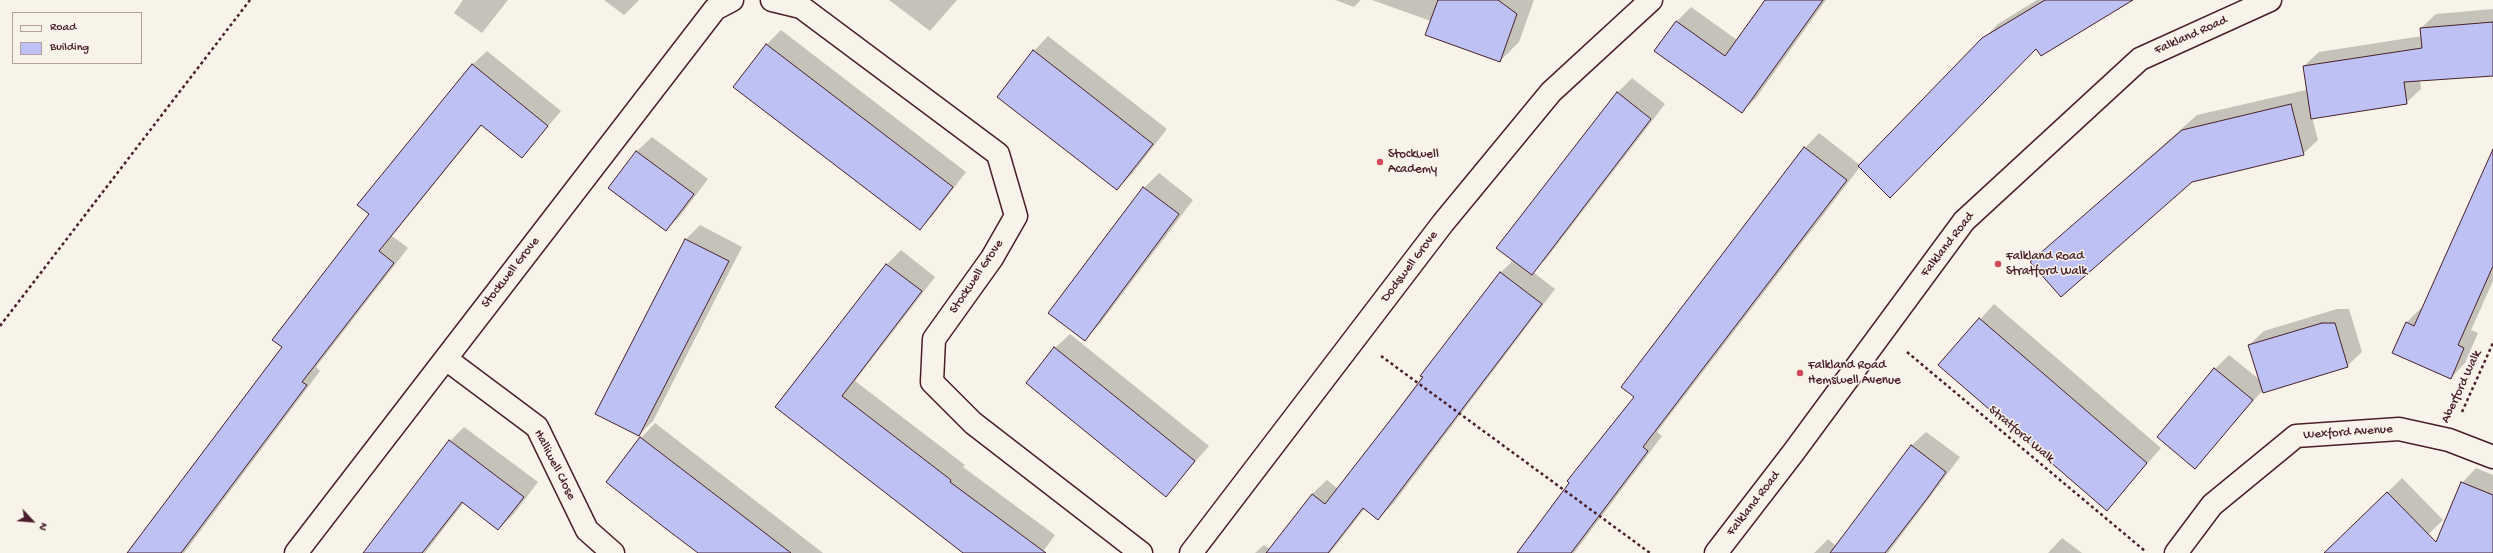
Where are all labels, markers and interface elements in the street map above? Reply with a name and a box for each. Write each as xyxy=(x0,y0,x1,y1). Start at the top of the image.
legend xyxy=(12,12,142,64)
street label: Falkland Road xyxy=(2152,13,2230,59)
text: Road xyxy=(50,21,76,35)
text: Building xyxy=(50,41,89,55)
place label: Stockwell Academy xyxy=(1388,147,1439,178)
marker: Stockwell Academy xyxy=(1375,157,1385,167)
street label: Falkland Road xyxy=(1918,210,1978,280)
street label: Dodswell Grove xyxy=(1378,228,1442,306)
street label: Stockwell Grove xyxy=(478,234,544,312)
street label: Stockwell Grove xyxy=(947,237,1007,317)
place label: Falkland Road Stratford Walk xyxy=(2006,249,2087,280)
marker: Falkland Road Stratford Walk xyxy=(1993,259,2003,269)
street label: Aberford Walk xyxy=(2438,348,2486,426)
place label: Falkland Road Hemswell Avenue xyxy=(1808,358,1901,389)
marker: Falkland Road Hemswell Avenue xyxy=(1795,368,1805,378)
street label: Stratford Walk xyxy=(1985,403,2057,467)
street label: Wexford Avenue xyxy=(2303,422,2393,444)
street label: Halliwell Close xyxy=(530,427,578,503)
street label: Falkland Road xyxy=(1724,469,1784,539)
north arrow xyxy=(12,501,52,541)
text: N xyxy=(36,520,50,532)

